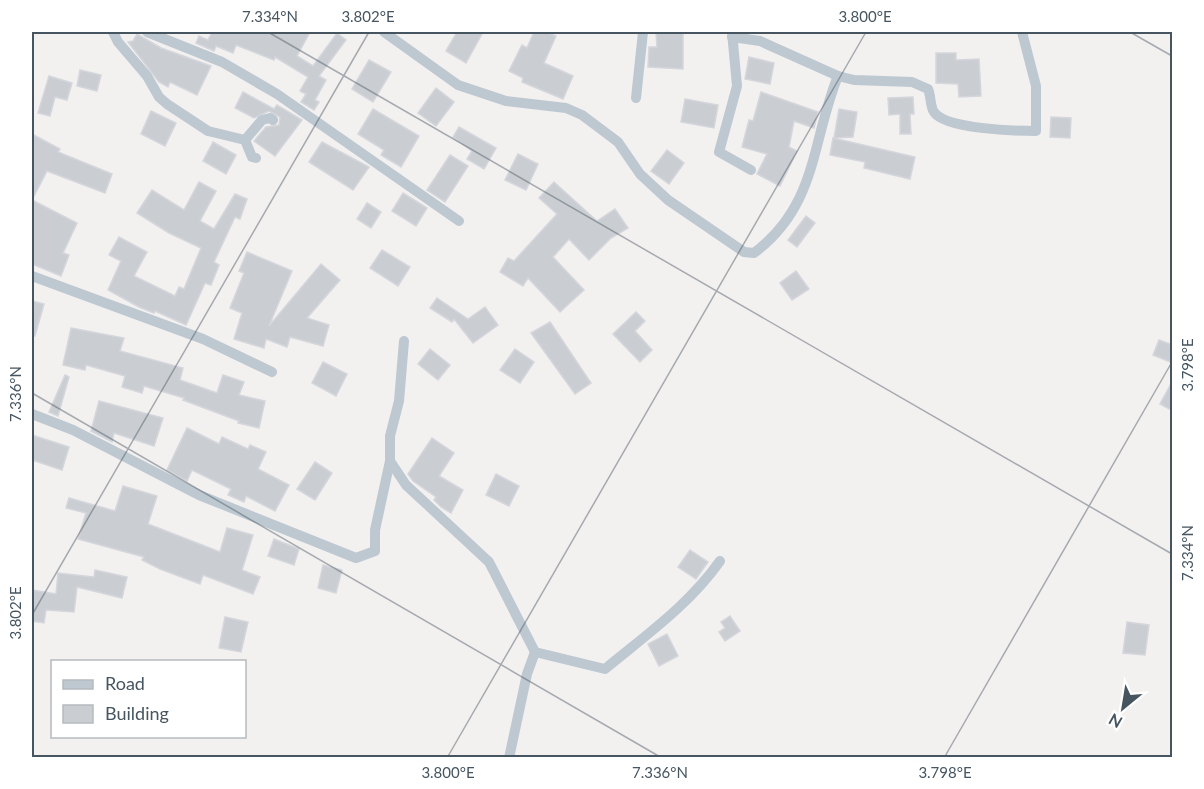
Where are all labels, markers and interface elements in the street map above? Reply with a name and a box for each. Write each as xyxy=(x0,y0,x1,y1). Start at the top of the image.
text: 7.334°N xyxy=(242,7,298,25)
text: 3.802°E xyxy=(341,7,395,25)
text: 3.800°E xyxy=(838,7,892,25)
text: 3.798°E xyxy=(1178,338,1196,392)
text: 7.336°N xyxy=(6,366,24,422)
text: 7.334°N xyxy=(1178,525,1196,581)
text: 3.802°E xyxy=(6,586,24,640)
legend xyxy=(51,660,246,738)
text: Road xyxy=(105,672,145,694)
north arrow xyxy=(1093,678,1153,738)
text: Building xyxy=(105,702,169,724)
text: N xyxy=(1105,710,1125,733)
text: 3.800°E xyxy=(421,763,475,781)
text: 7.336°N xyxy=(632,763,688,781)
text: 3.798°E xyxy=(918,763,972,781)

